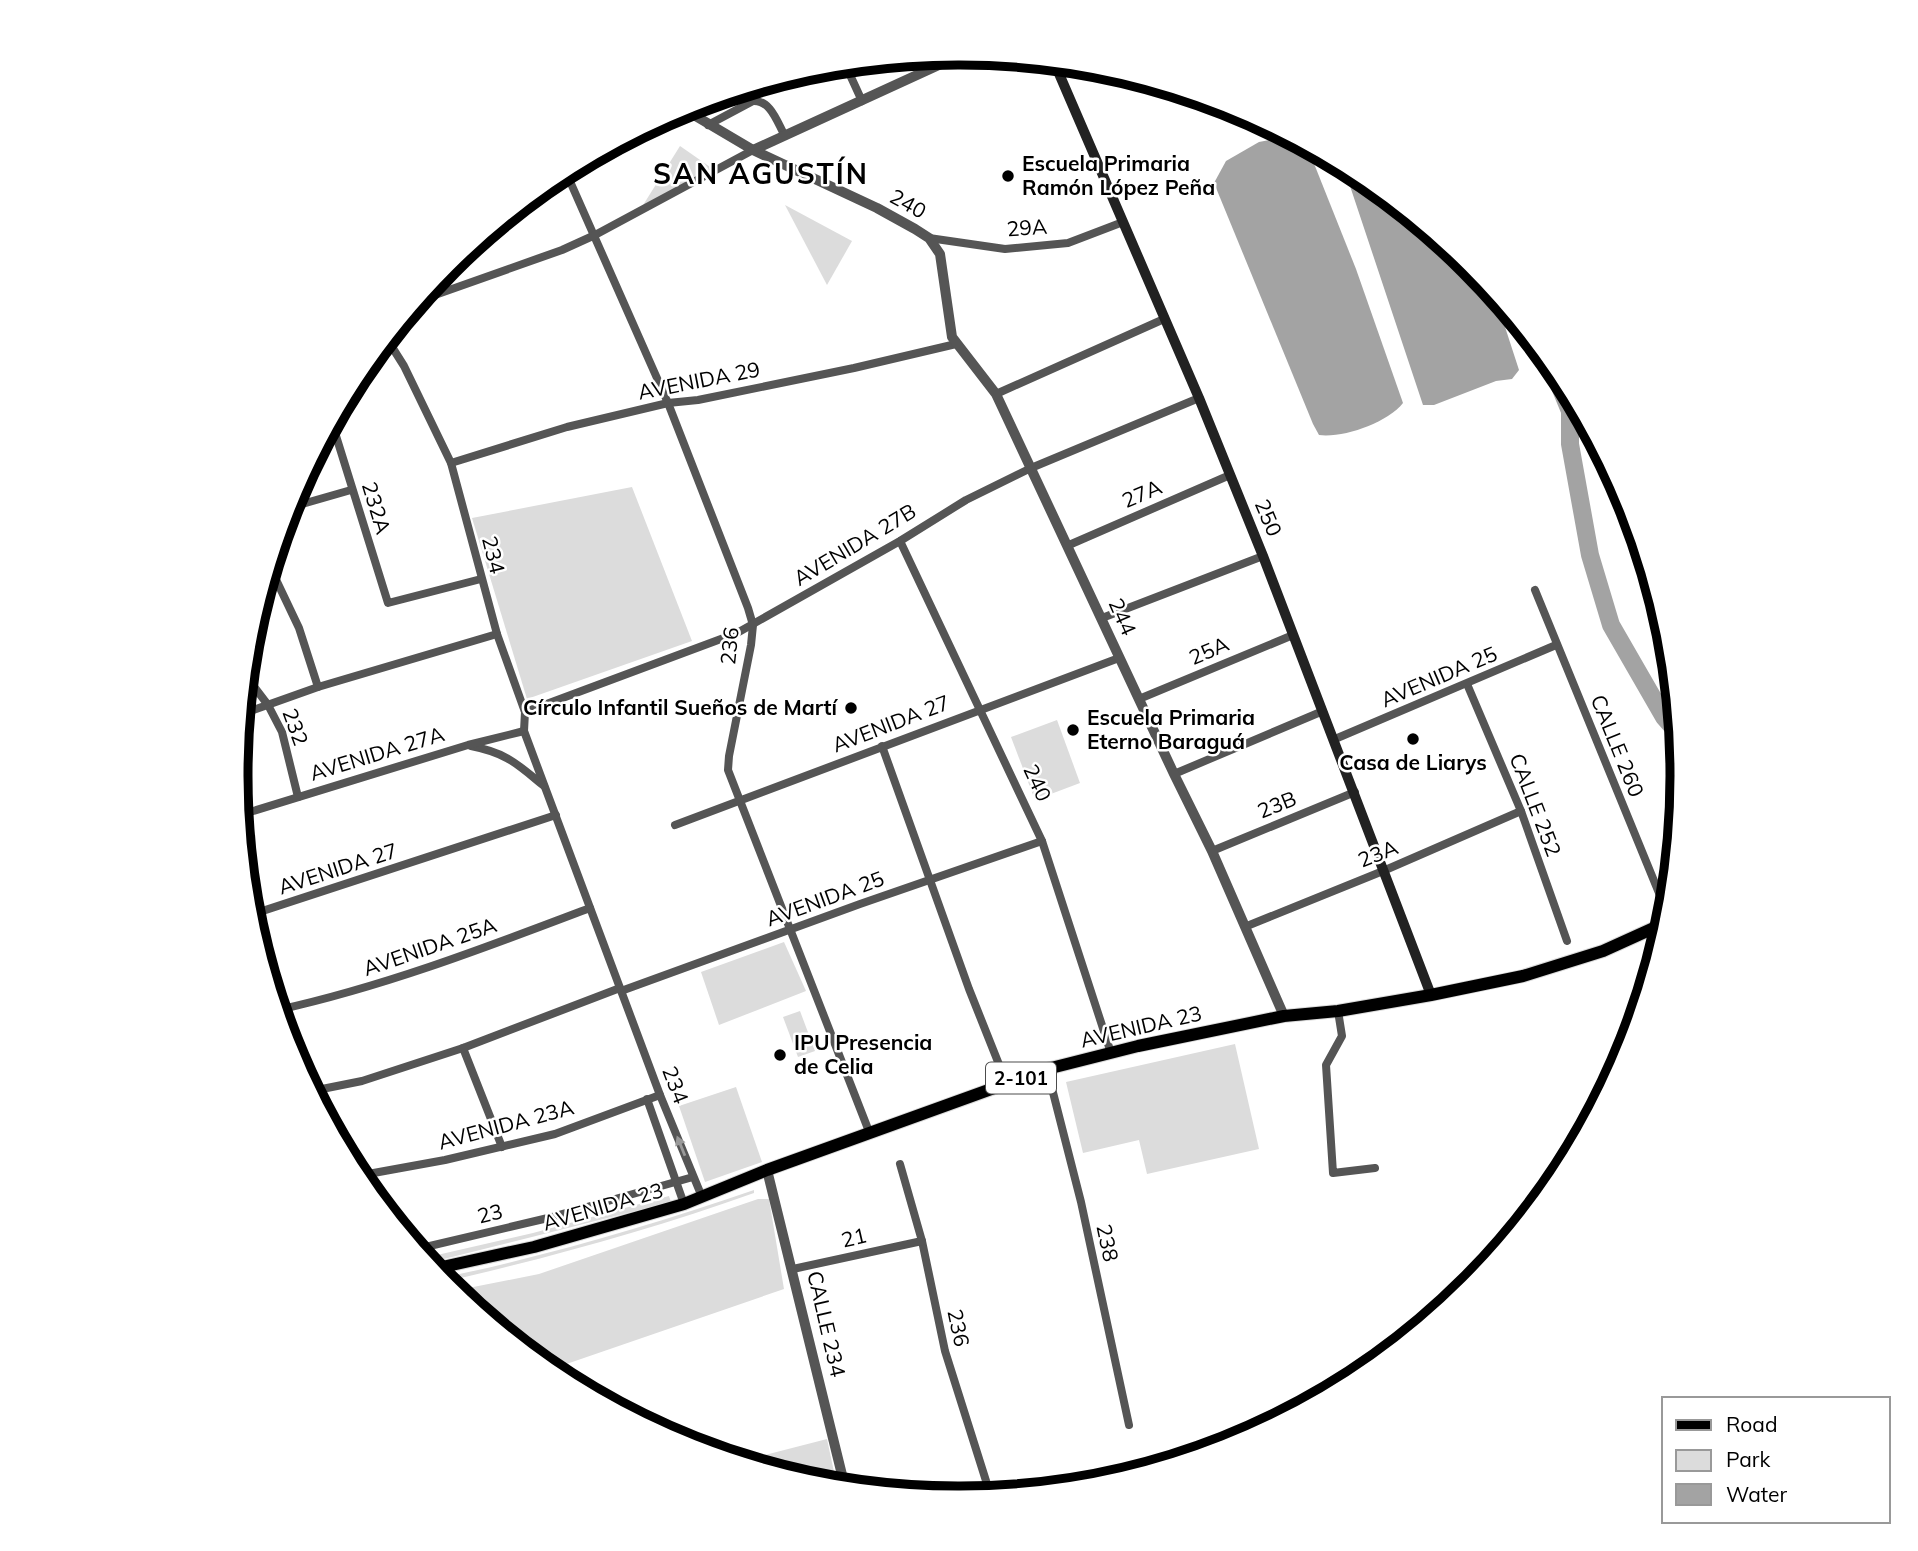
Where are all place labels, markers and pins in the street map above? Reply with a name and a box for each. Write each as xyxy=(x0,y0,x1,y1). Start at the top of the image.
place label: Escuela Primaria Ramón López Peña xyxy=(1022,150,1215,200)
marker: Escuela Primaria Ramón López Peña xyxy=(1000,168,1016,184)
place label: Círculo Infantil Sueños de Martí xyxy=(523,694,839,720)
marker: Círculo Infantil Sueños de Martí xyxy=(843,700,859,716)
place label: Escuela Primaria Eterno Baraguá xyxy=(1087,704,1255,754)
marker: Escuela Primaria Eterno Baraguá xyxy=(1065,722,1081,738)
marker: Casa de Liarys xyxy=(1405,731,1421,747)
place label: Casa de Liarys xyxy=(1339,749,1487,775)
place label: IPU Presencia de Celia xyxy=(794,1029,932,1079)
marker: IPU Presencia de Celia xyxy=(772,1047,788,1063)

